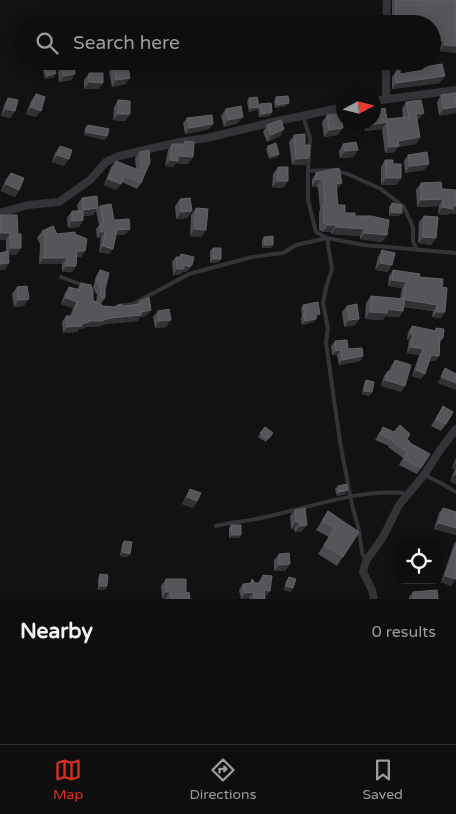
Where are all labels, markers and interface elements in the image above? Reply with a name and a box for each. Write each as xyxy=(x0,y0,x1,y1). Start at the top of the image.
search box xyxy=(15,15,441,70)
icon: search xyxy=(33,29,61,57)
text: Search here xyxy=(73,32,180,54)
north arrow xyxy=(336,85,381,130)
map controls xyxy=(396,539,441,584)
button: locate xyxy=(396,539,441,584)
text: Nearby xyxy=(20,619,93,644)
text: 0 results xyxy=(372,622,436,642)
tab: Map xyxy=(53,756,83,803)
tab: Directions xyxy=(189,756,256,803)
tab: Saved xyxy=(362,756,403,803)

